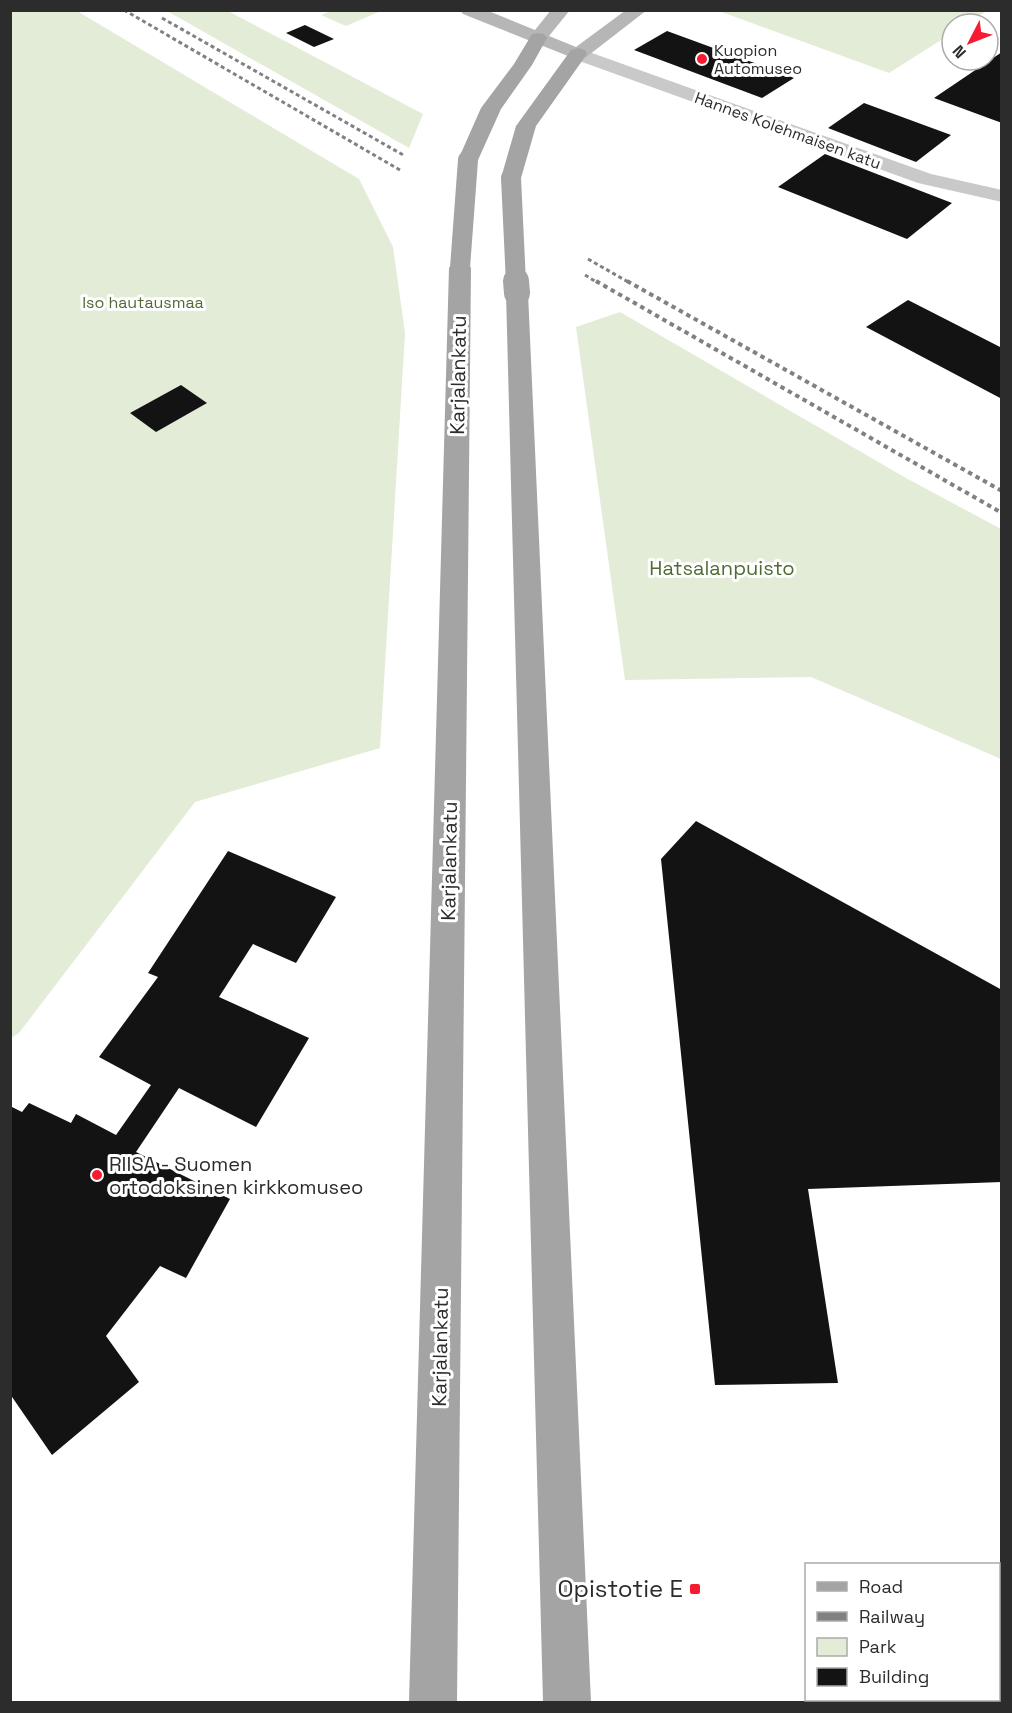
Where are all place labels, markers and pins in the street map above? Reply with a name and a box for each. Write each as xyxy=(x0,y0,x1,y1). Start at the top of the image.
place label: Kuopion Automuseo xyxy=(714,40,802,79)
marker: Kuopion Automuseo xyxy=(695,52,709,66)
place label: RIISA - Suomen ortodoksinen kirkkomuseo xyxy=(109,1151,363,1200)
marker: RIISA - Suomen ortodoksinen kirkkomuseo xyxy=(90,1168,104,1182)
place label: Opistotie E xyxy=(557,1573,683,1604)
marker: Opistotie E xyxy=(688,1582,702,1596)

